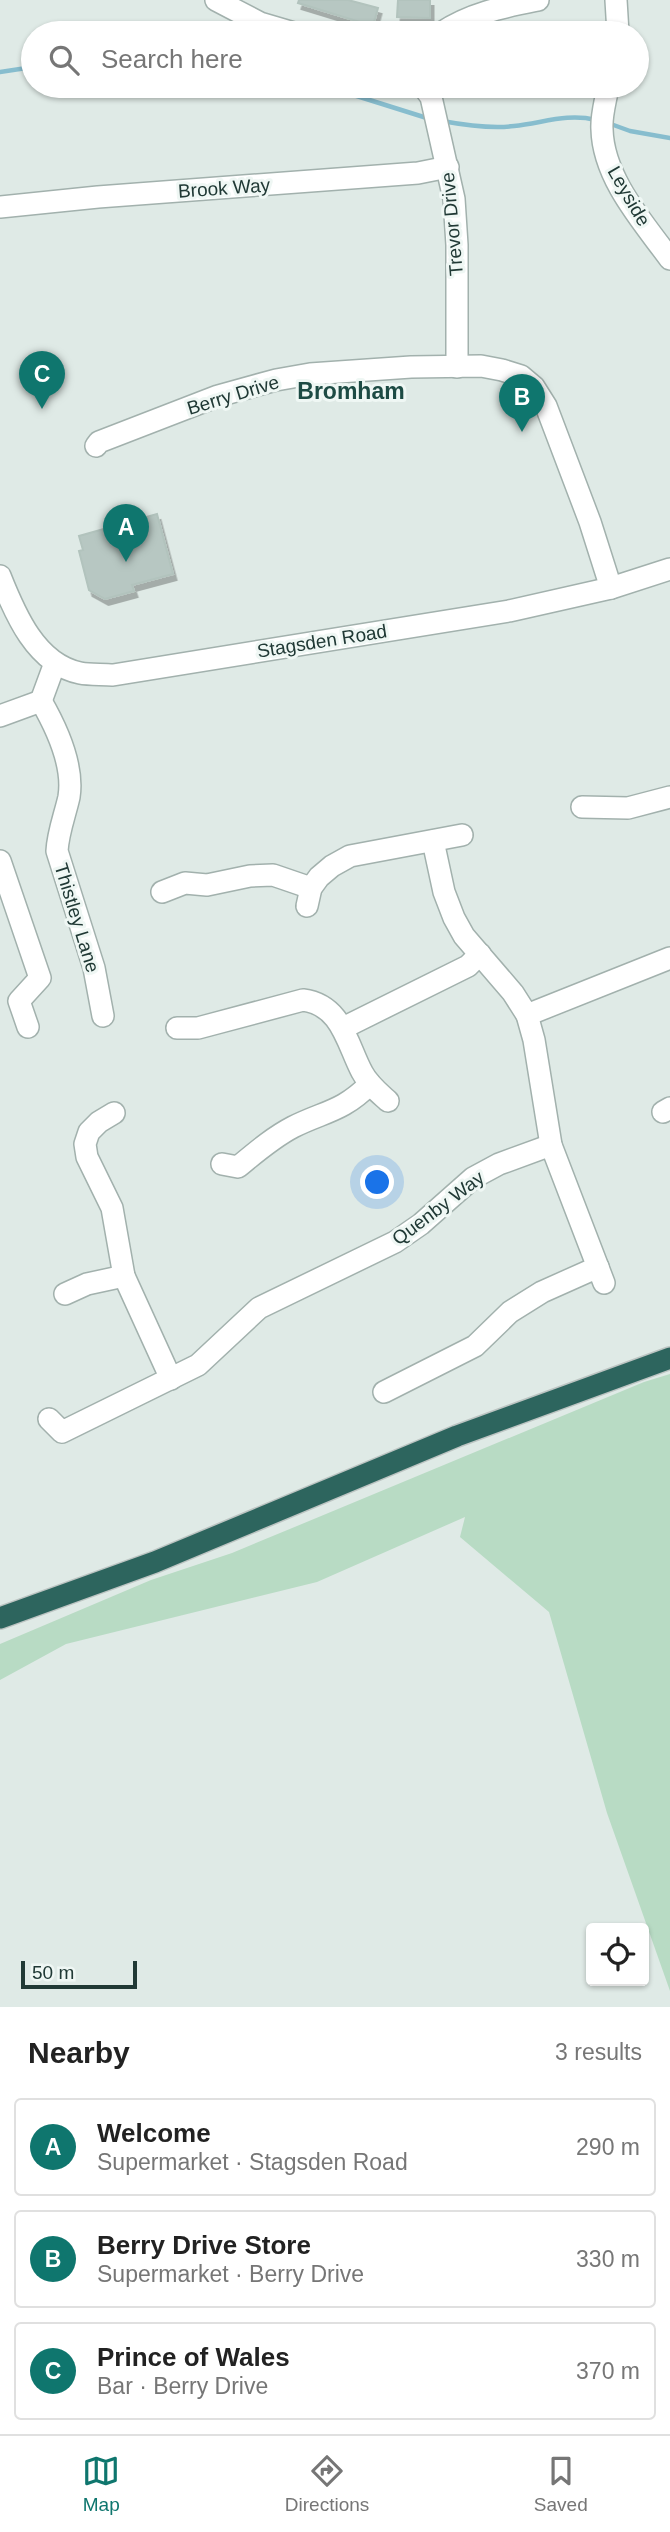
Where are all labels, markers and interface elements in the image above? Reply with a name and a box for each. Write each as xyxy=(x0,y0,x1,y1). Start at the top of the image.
search box xyxy=(21,21,649,98)
icon: search xyxy=(45,41,83,79)
text: Search here xyxy=(101,44,243,74)
street label: Leyside xyxy=(604,162,654,230)
street label: Trevor Drive xyxy=(437,171,467,277)
street label: Brook Way xyxy=(177,174,271,202)
pin: C xyxy=(19,351,65,409)
street label: Berry Drive xyxy=(184,371,282,419)
pin: B xyxy=(499,374,545,432)
district label: Bromham xyxy=(297,378,405,404)
pin: A xyxy=(103,504,149,562)
street label: Stagsden Road xyxy=(256,620,388,662)
street label: Thistley Lane xyxy=(50,861,104,975)
your location xyxy=(360,1165,394,1199)
street label: Quenby Way xyxy=(388,1166,488,1249)
map controls xyxy=(586,1923,649,1986)
button: locate xyxy=(586,1923,649,1986)
scale bar xyxy=(21,1958,136,1990)
text: 50 m xyxy=(32,1962,74,1983)
text: Nearby xyxy=(28,2036,130,2069)
text: 3 results xyxy=(555,2039,642,2065)
text: Welcome xyxy=(97,2118,211,2148)
text: A xyxy=(45,2134,61,2160)
text: 290 m xyxy=(576,2134,640,2160)
text: Supermarket · Stagsden Road xyxy=(97,2149,408,2175)
text: Berry Drive Store xyxy=(97,2230,311,2260)
text: B xyxy=(45,2246,61,2272)
text: 330 m xyxy=(576,2246,640,2272)
text: Supermarket · Berry Drive xyxy=(97,2261,364,2287)
text: Prince of Wales xyxy=(97,2342,290,2372)
text: C xyxy=(45,2358,61,2384)
text: 370 m xyxy=(576,2358,640,2384)
text: Bar · Berry Drive xyxy=(97,2373,268,2399)
tab: Map xyxy=(82,2452,120,2516)
tab: Directions xyxy=(285,2452,369,2516)
tab: Saved xyxy=(534,2452,588,2516)

